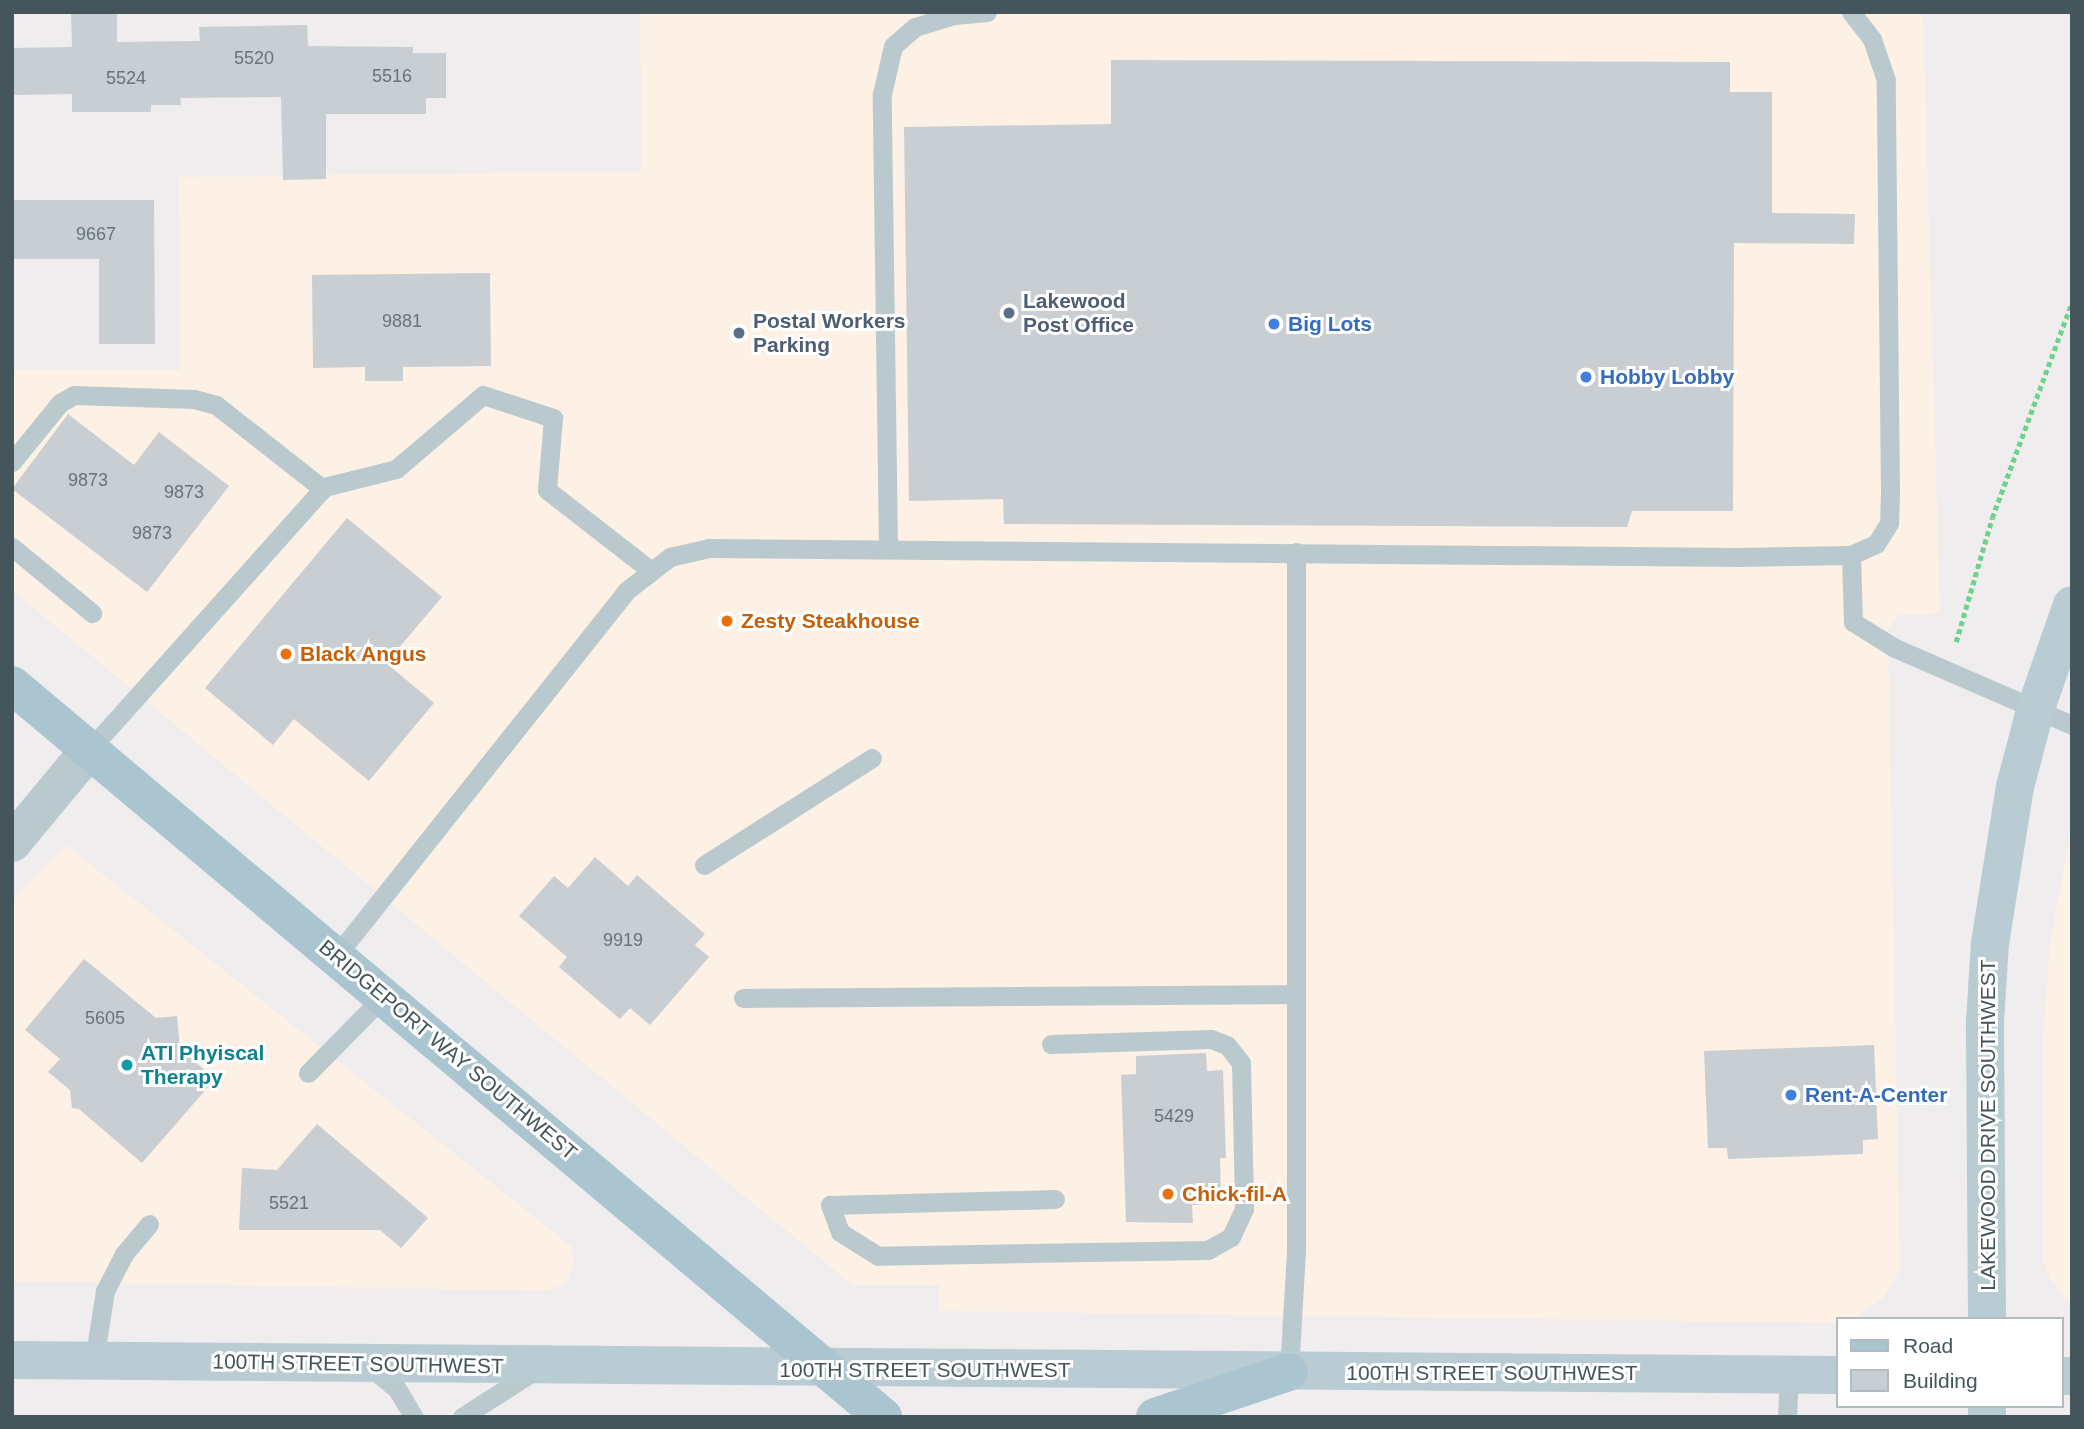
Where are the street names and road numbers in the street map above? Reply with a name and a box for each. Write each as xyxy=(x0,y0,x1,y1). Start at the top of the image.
street label: BRIDGEPORT WAY SOUTHWEST xyxy=(314,934,582,1166)
street label: LAKEWOOD DRIVE SOUTHWEST xyxy=(1975,959,2001,1291)
street label: 100TH STREET SOUTHWEST xyxy=(212,1349,504,1379)
street label: 100TH STREET SOUTHWEST xyxy=(779,1357,1071,1383)
street label: 100TH STREET SOUTHWEST xyxy=(1346,1360,1638,1386)

